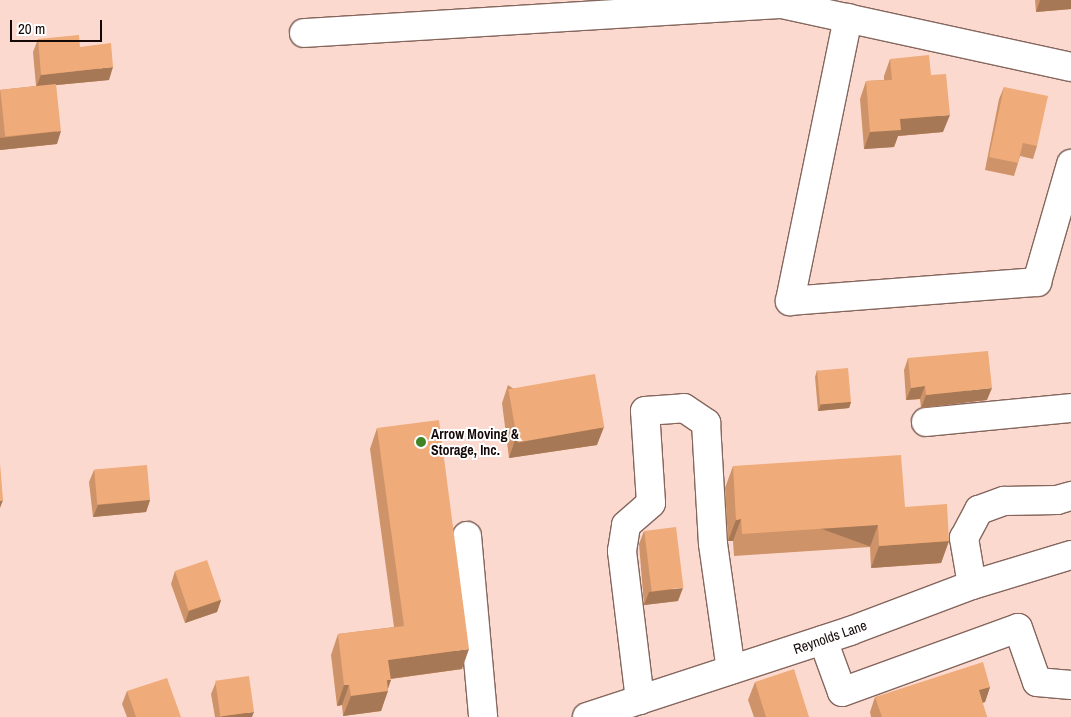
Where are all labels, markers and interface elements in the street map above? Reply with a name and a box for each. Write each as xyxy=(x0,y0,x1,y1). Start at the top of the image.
scale bar xyxy=(12,10,105,42)
text: 20 m xyxy=(18,18,45,39)
place label: Arrow Moving & Storage, Inc. xyxy=(431,426,519,458)
marker: Arrow Moving & Storage, Inc. xyxy=(415,436,427,448)
street label: Reynolds Lane xyxy=(791,617,869,657)

